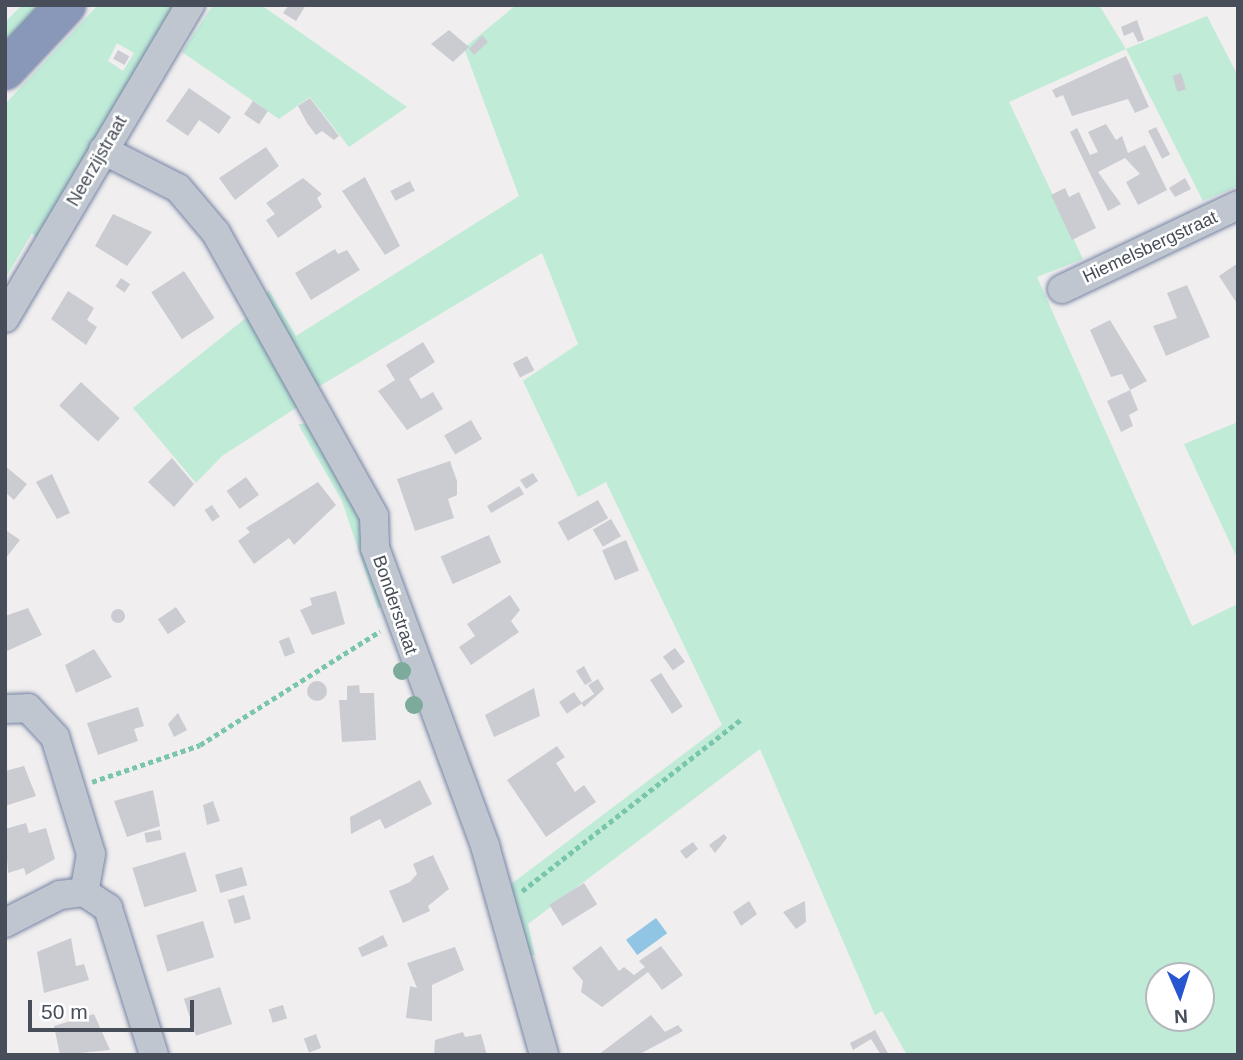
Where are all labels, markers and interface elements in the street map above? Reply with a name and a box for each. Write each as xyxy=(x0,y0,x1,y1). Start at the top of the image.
street label: Neerzijstraat xyxy=(62,112,132,210)
street label: Hiemelsbergstraat xyxy=(1079,206,1221,288)
street label: Bonderstraat xyxy=(368,553,422,657)
north arrow xyxy=(1145,962,1215,1032)
scale bar xyxy=(32,986,198,1030)
text: 50 m xyxy=(41,1000,88,1023)
text: N xyxy=(1174,1006,1188,1027)

